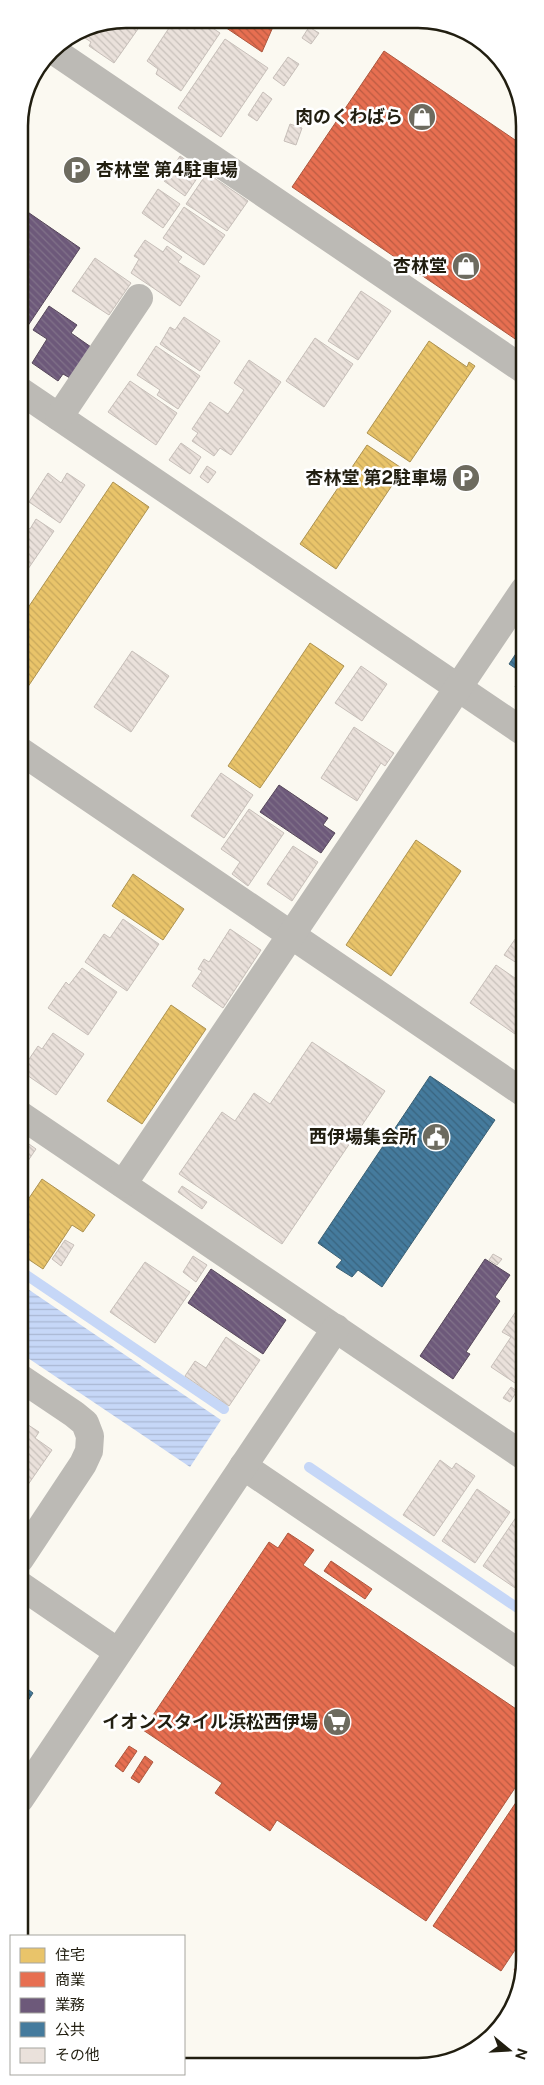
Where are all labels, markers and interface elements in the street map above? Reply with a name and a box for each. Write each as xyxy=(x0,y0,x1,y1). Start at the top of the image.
shop icon: 肉のくわばら xyxy=(407,102,437,132)
place label: 肉のくわばら xyxy=(295,106,403,127)
parking icon: 杏林堂 第4駐車場 xyxy=(62,155,92,185)
place label: 杏林堂 第4駐車場 xyxy=(96,159,238,180)
shop icon: 杏林堂 xyxy=(451,251,481,281)
place label: 杏林堂 xyxy=(393,255,447,276)
parking icon: 杏林堂 第2駐車場 xyxy=(451,463,481,493)
place label: 杏林堂 第2駐車場 xyxy=(306,467,447,488)
public building icon: 西伊場集会所 xyxy=(421,1122,451,1152)
place label: 西伊場集会所 xyxy=(309,1126,417,1147)
supermarket icon: イオンスタイル浜松西伊場 xyxy=(322,1707,352,1737)
place label: イオンスタイル浜松西伊場 xyxy=(102,1711,318,1732)
legend xyxy=(10,1935,185,2075)
text: 住宅 xyxy=(55,1946,85,1963)
text: 商業 xyxy=(55,1971,85,1988)
text: 業務 xyxy=(55,1996,85,2013)
text: 公共 xyxy=(55,2021,85,2038)
north arrow xyxy=(484,2025,534,2075)
text: その他 xyxy=(55,2046,100,2063)
text: N xyxy=(512,2046,531,2062)

